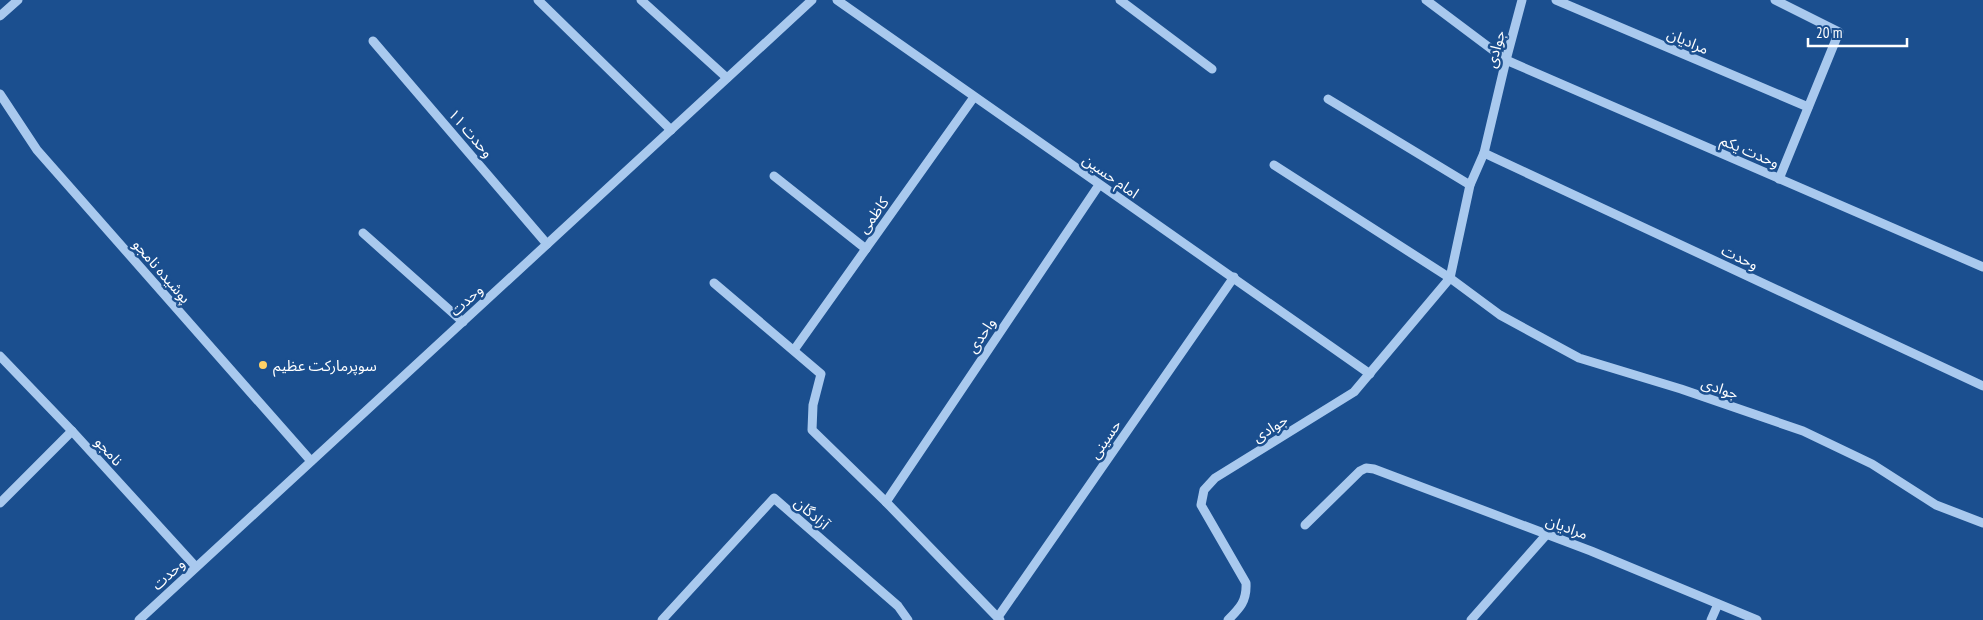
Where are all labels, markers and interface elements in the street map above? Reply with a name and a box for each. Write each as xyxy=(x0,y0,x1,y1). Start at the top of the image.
scale bar xyxy=(1808,15,1907,47)
text: 20 m xyxy=(1816,23,1842,42)
street label: مرادیان xyxy=(1664,24,1712,58)
street label: جوادی xyxy=(1481,28,1509,70)
street label: وحدت ۱۱ xyxy=(445,105,497,161)
street label: وحدت یکم xyxy=(1717,130,1782,174)
street label: امام حسین xyxy=(1078,150,1143,204)
street label: کاظمی xyxy=(853,192,893,237)
street label: پوشیده نامجو xyxy=(128,235,195,308)
street label: وحدت xyxy=(1719,240,1761,274)
street label: وحدت xyxy=(445,280,487,320)
street label: واحدی xyxy=(962,314,1000,356)
place label: سوپرمارکت عظیم xyxy=(273,356,377,377)
marker: سوپرمارکت عظیم xyxy=(257,359,269,371)
street label: جوادی xyxy=(1699,373,1741,403)
street label: جوادی xyxy=(1249,410,1291,446)
street label: حسینی xyxy=(1085,416,1125,462)
street label: نامجو xyxy=(91,432,127,470)
street label: آزادگان xyxy=(791,493,834,534)
street label: مرادیان xyxy=(1543,511,1591,543)
street label: وحدت xyxy=(147,554,189,594)

